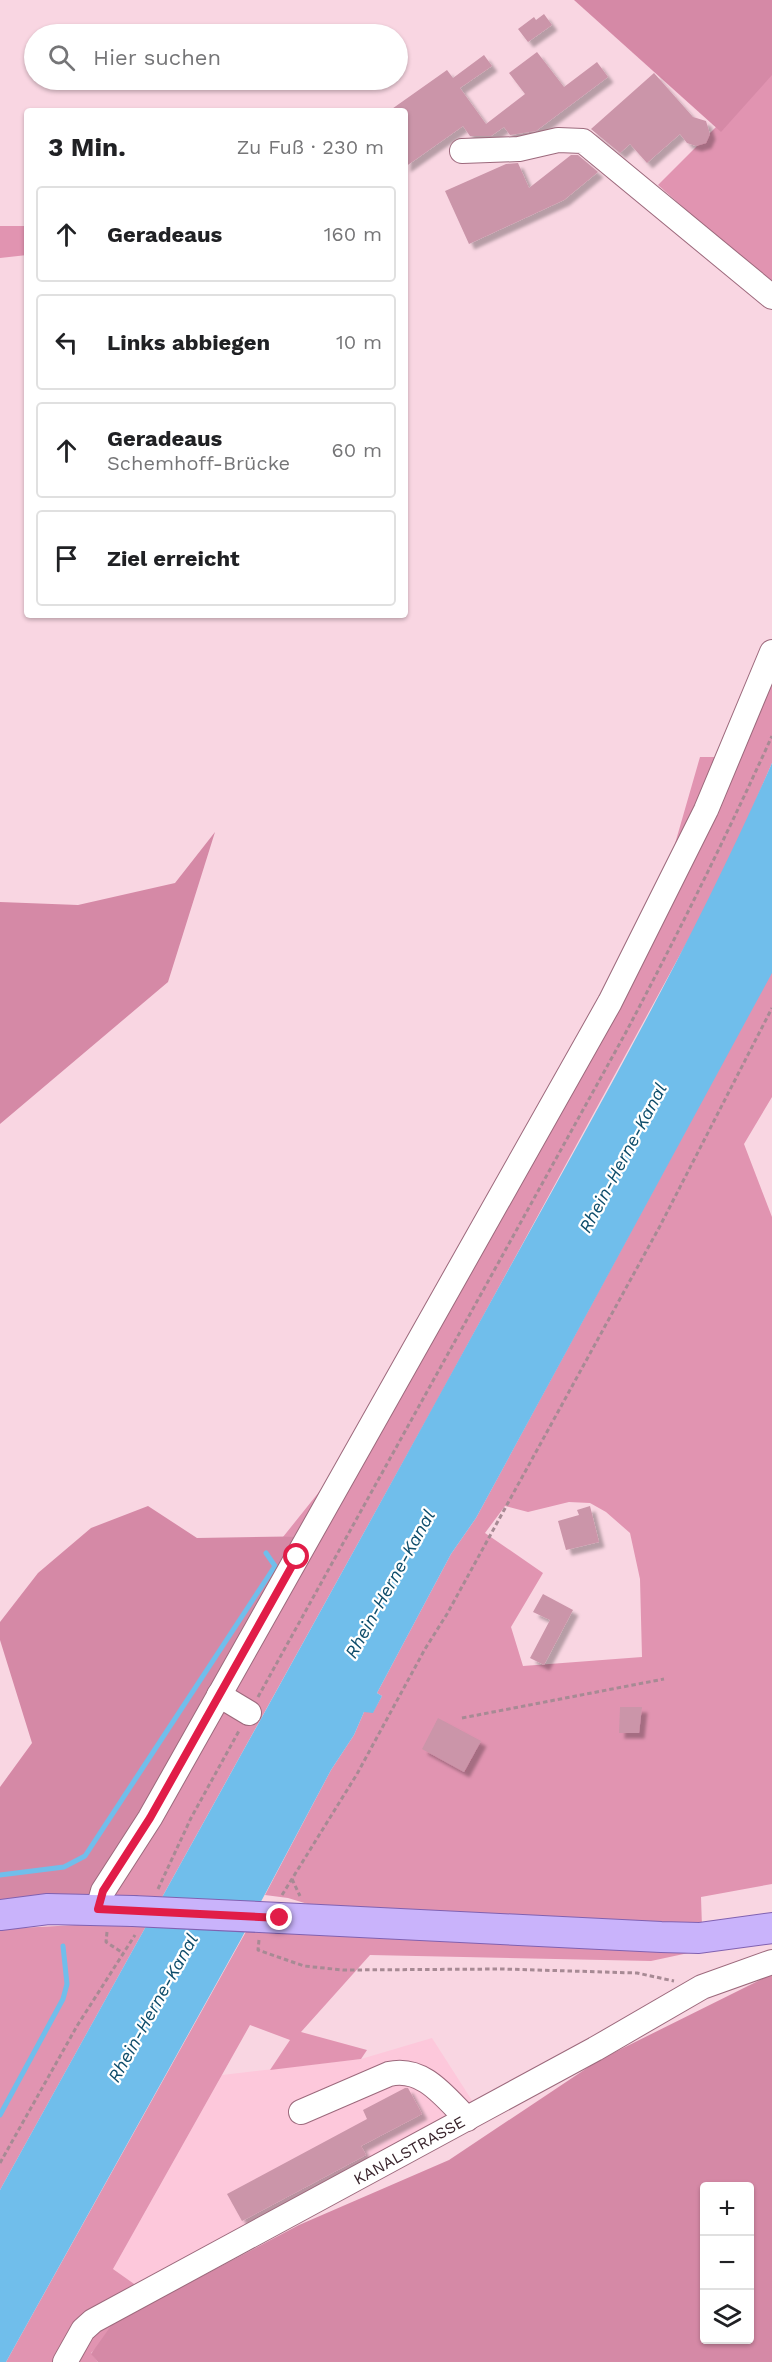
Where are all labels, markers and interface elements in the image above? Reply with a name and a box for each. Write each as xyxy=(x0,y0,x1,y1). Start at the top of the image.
search box xyxy=(24,24,408,90)
icon: search xyxy=(45,41,78,74)
text: Hier suchen xyxy=(93,45,221,70)
text: 3 Min. xyxy=(48,132,126,162)
text: Zu Fuß · 230 m xyxy=(237,135,384,159)
icon: ahead xyxy=(50,218,83,251)
text: Geradeaus xyxy=(107,222,222,247)
text: 160 m xyxy=(324,222,382,246)
icon: left xyxy=(50,326,83,359)
text: Links abbiegen xyxy=(107,330,270,355)
text: 10 m xyxy=(336,330,382,354)
text: Geradeaus xyxy=(107,426,222,451)
icon: ahead xyxy=(50,434,83,467)
text: 60 m xyxy=(332,438,382,462)
text: Schemhoff-Brücke xyxy=(107,451,290,475)
icon: arrive xyxy=(50,542,83,575)
text: Ziel erreicht xyxy=(107,546,240,571)
water label: Rhein-Herne-Kanal xyxy=(574,1079,671,1236)
water label: Rhein-Herne-Kanal xyxy=(340,1506,439,1662)
route start xyxy=(283,1543,309,1569)
route end xyxy=(266,1904,292,1930)
water label: Rhein-Herne-Kanal xyxy=(103,1930,202,2086)
street label: KANALSTRASSE xyxy=(350,2112,468,2189)
map controls xyxy=(700,2182,754,2344)
button: + xyxy=(700,2182,754,2236)
button: − xyxy=(700,2236,754,2290)
button: layers xyxy=(700,2290,754,2344)

